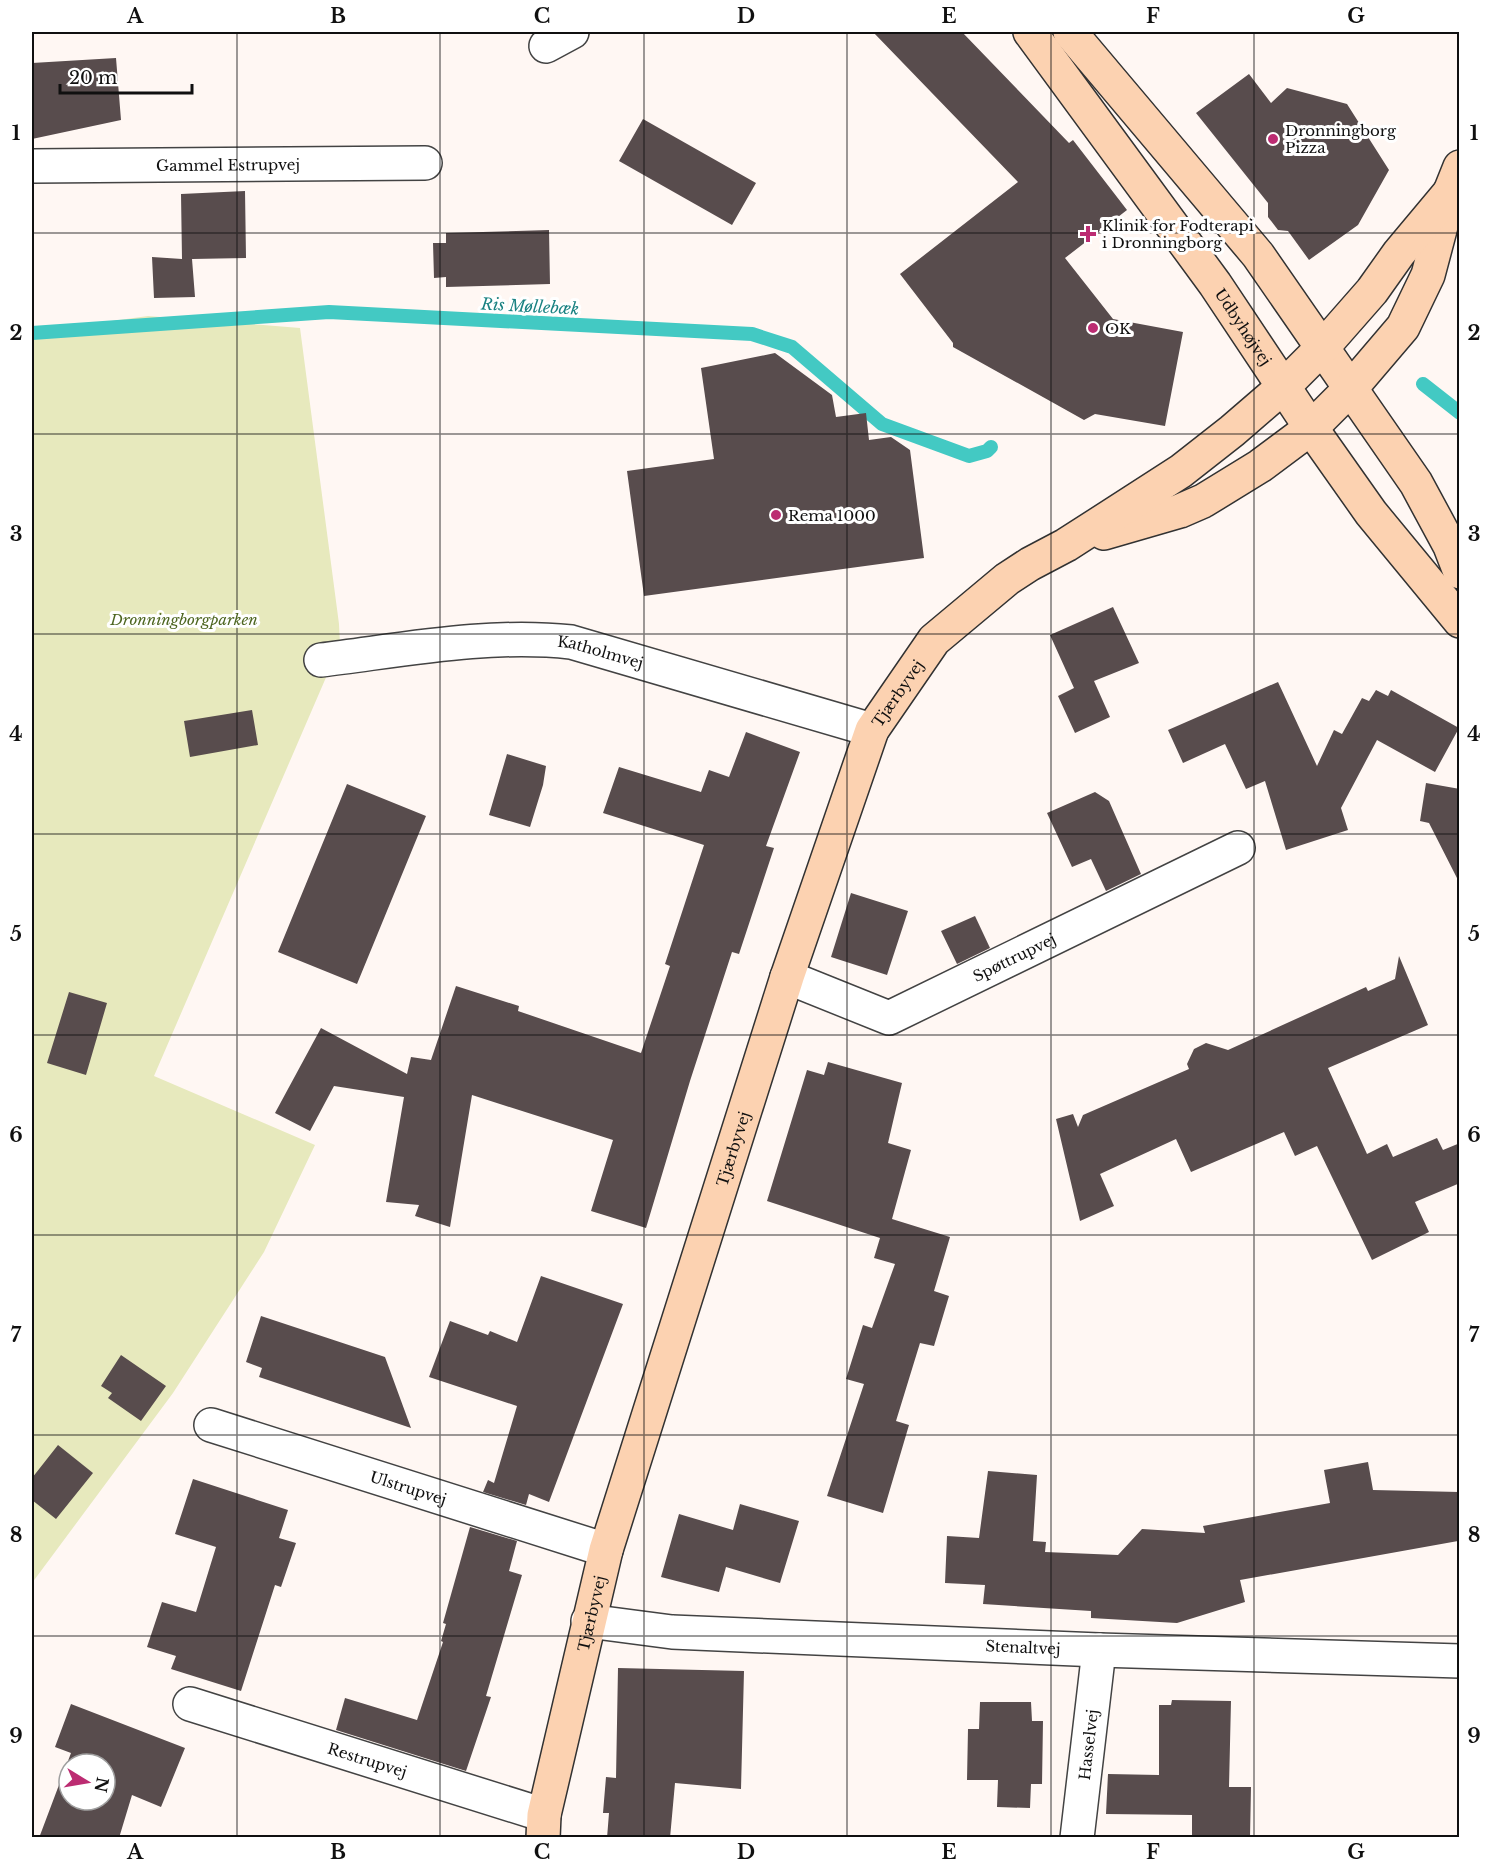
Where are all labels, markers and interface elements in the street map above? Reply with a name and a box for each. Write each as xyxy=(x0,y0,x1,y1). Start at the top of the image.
text: A xyxy=(126,4,144,28)
text: B xyxy=(330,4,346,28)
text: C xyxy=(534,4,550,28)
text: D xyxy=(737,4,755,28)
text: E xyxy=(941,4,957,28)
text: F xyxy=(1146,4,1160,28)
text: G xyxy=(1347,4,1365,28)
scale bar xyxy=(60,57,192,95)
text: 20 m xyxy=(69,67,117,89)
text: 1 xyxy=(12,121,21,145)
place label: Dronningborg Pizza xyxy=(1285,121,1397,157)
text: 1 xyxy=(1470,121,1479,145)
marker: Dronningborg Pizza xyxy=(1266,132,1280,146)
street label: Gammel Estrupvej xyxy=(156,154,300,175)
place label: Klinik for Fodterapi i Dronningborg xyxy=(1102,216,1254,252)
marker: Klinik for Fodterapi i Dronningborg xyxy=(1079,225,1097,243)
street label: Udbyhøjvej xyxy=(1211,285,1276,369)
water label: Ris Møllebæk xyxy=(479,293,580,319)
place label: OK xyxy=(1105,319,1131,338)
text: 2 xyxy=(9,321,23,345)
marker: OK xyxy=(1086,321,1100,335)
text: 2 xyxy=(1467,321,1481,345)
place label: Rema 1000 xyxy=(788,506,876,525)
marker: Rema 1000 xyxy=(769,508,783,522)
text: 3 xyxy=(10,522,22,546)
text: 3 xyxy=(1468,522,1480,546)
park label: Dronningborgparken xyxy=(109,610,258,629)
street label: Katholmvej xyxy=(557,631,646,672)
street label: Tjærbyvej xyxy=(868,656,927,730)
text: 4 xyxy=(9,722,23,746)
text: 4 xyxy=(1467,722,1481,746)
text: 5 xyxy=(10,922,22,946)
text: 5 xyxy=(1468,922,1480,946)
street label: Spøttrupvej xyxy=(969,929,1059,985)
street label: Tjærbyvej xyxy=(712,1109,753,1188)
text: 6 xyxy=(9,1123,23,1147)
text: 6 xyxy=(1467,1123,1481,1147)
text: 7 xyxy=(11,1323,22,1347)
text: 7 xyxy=(1469,1323,1480,1347)
street label: Ulstrupvej xyxy=(368,1466,449,1508)
text: 8 xyxy=(10,1523,22,1547)
text: 8 xyxy=(1468,1523,1480,1547)
street label: Tjærbyvej xyxy=(573,1574,609,1653)
street label: Stenaltvej xyxy=(985,1636,1061,1658)
street label: Hasselvej xyxy=(1074,1708,1102,1781)
text: 9 xyxy=(9,1724,23,1748)
text: 9 xyxy=(1467,1724,1481,1748)
street label: Restrupvej xyxy=(326,1738,409,1781)
north arrow xyxy=(57,1752,117,1812)
text: N xyxy=(90,1776,113,1794)
text: A xyxy=(126,1840,144,1864)
text: B xyxy=(330,1840,346,1864)
text: C xyxy=(534,1840,550,1864)
text: D xyxy=(737,1840,755,1864)
text: E xyxy=(941,1840,957,1864)
text: F xyxy=(1146,1840,1160,1864)
text: G xyxy=(1347,1840,1365,1864)

